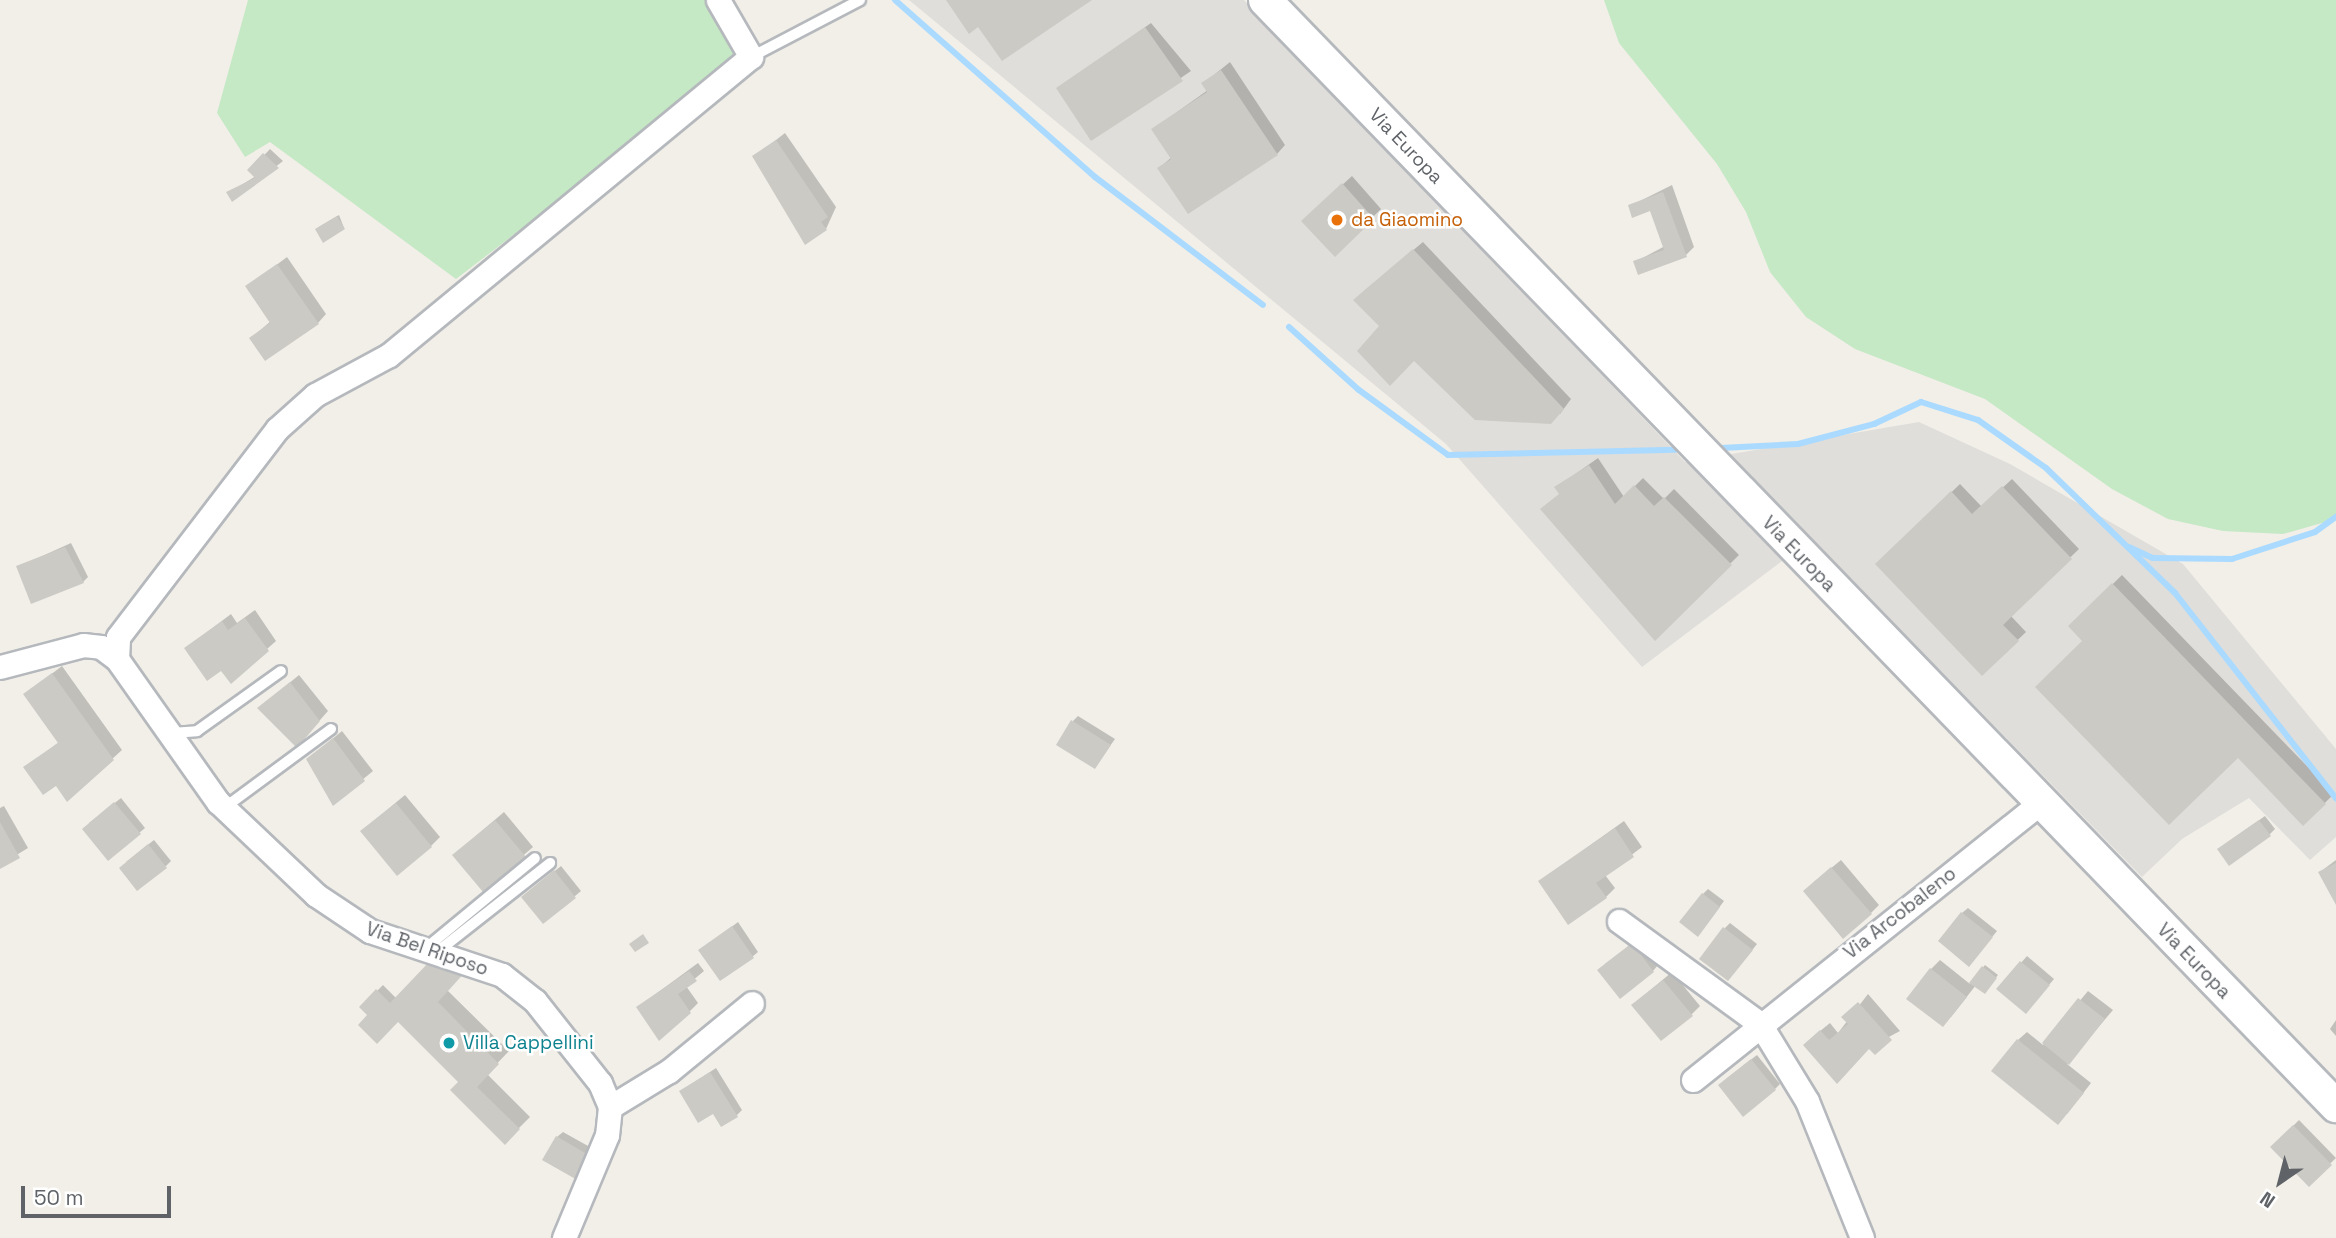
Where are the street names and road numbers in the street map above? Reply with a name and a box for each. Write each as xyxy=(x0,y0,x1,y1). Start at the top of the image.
street label: Via Europa xyxy=(1364,103,1448,189)
street label: Via Europa xyxy=(1757,511,1841,597)
street label: Via Arcobaleno xyxy=(1839,862,1961,964)
street label: Via Bel Riposo xyxy=(363,917,491,981)
street label: Via Europa xyxy=(2152,918,2236,1004)

